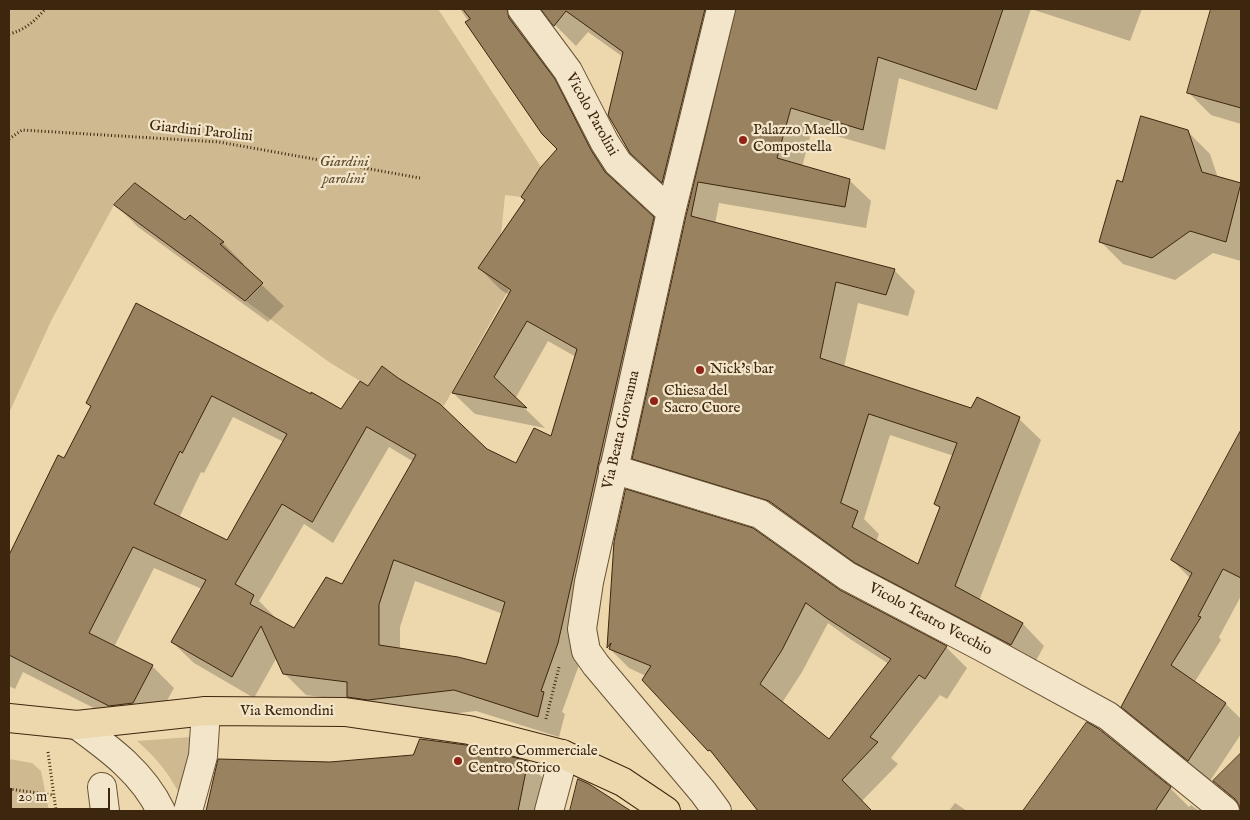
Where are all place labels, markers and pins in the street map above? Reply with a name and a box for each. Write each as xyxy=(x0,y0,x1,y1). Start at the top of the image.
place label: Palazzo Maello Compostella xyxy=(753,122,848,157)
marker: Palazzo Maello Compostella xyxy=(737,134,749,146)
place label: Nick's bar xyxy=(710,361,774,379)
marker: Nick's bar xyxy=(694,364,706,376)
place label: Chiesa del Sacro Cuore xyxy=(664,383,740,418)
marker: Chiesa del Sacro Cuore xyxy=(648,395,660,407)
place label: Centro Commerciale Centro Storico xyxy=(468,743,598,778)
marker: Centro Commerciale Centro Storico xyxy=(452,755,464,767)

